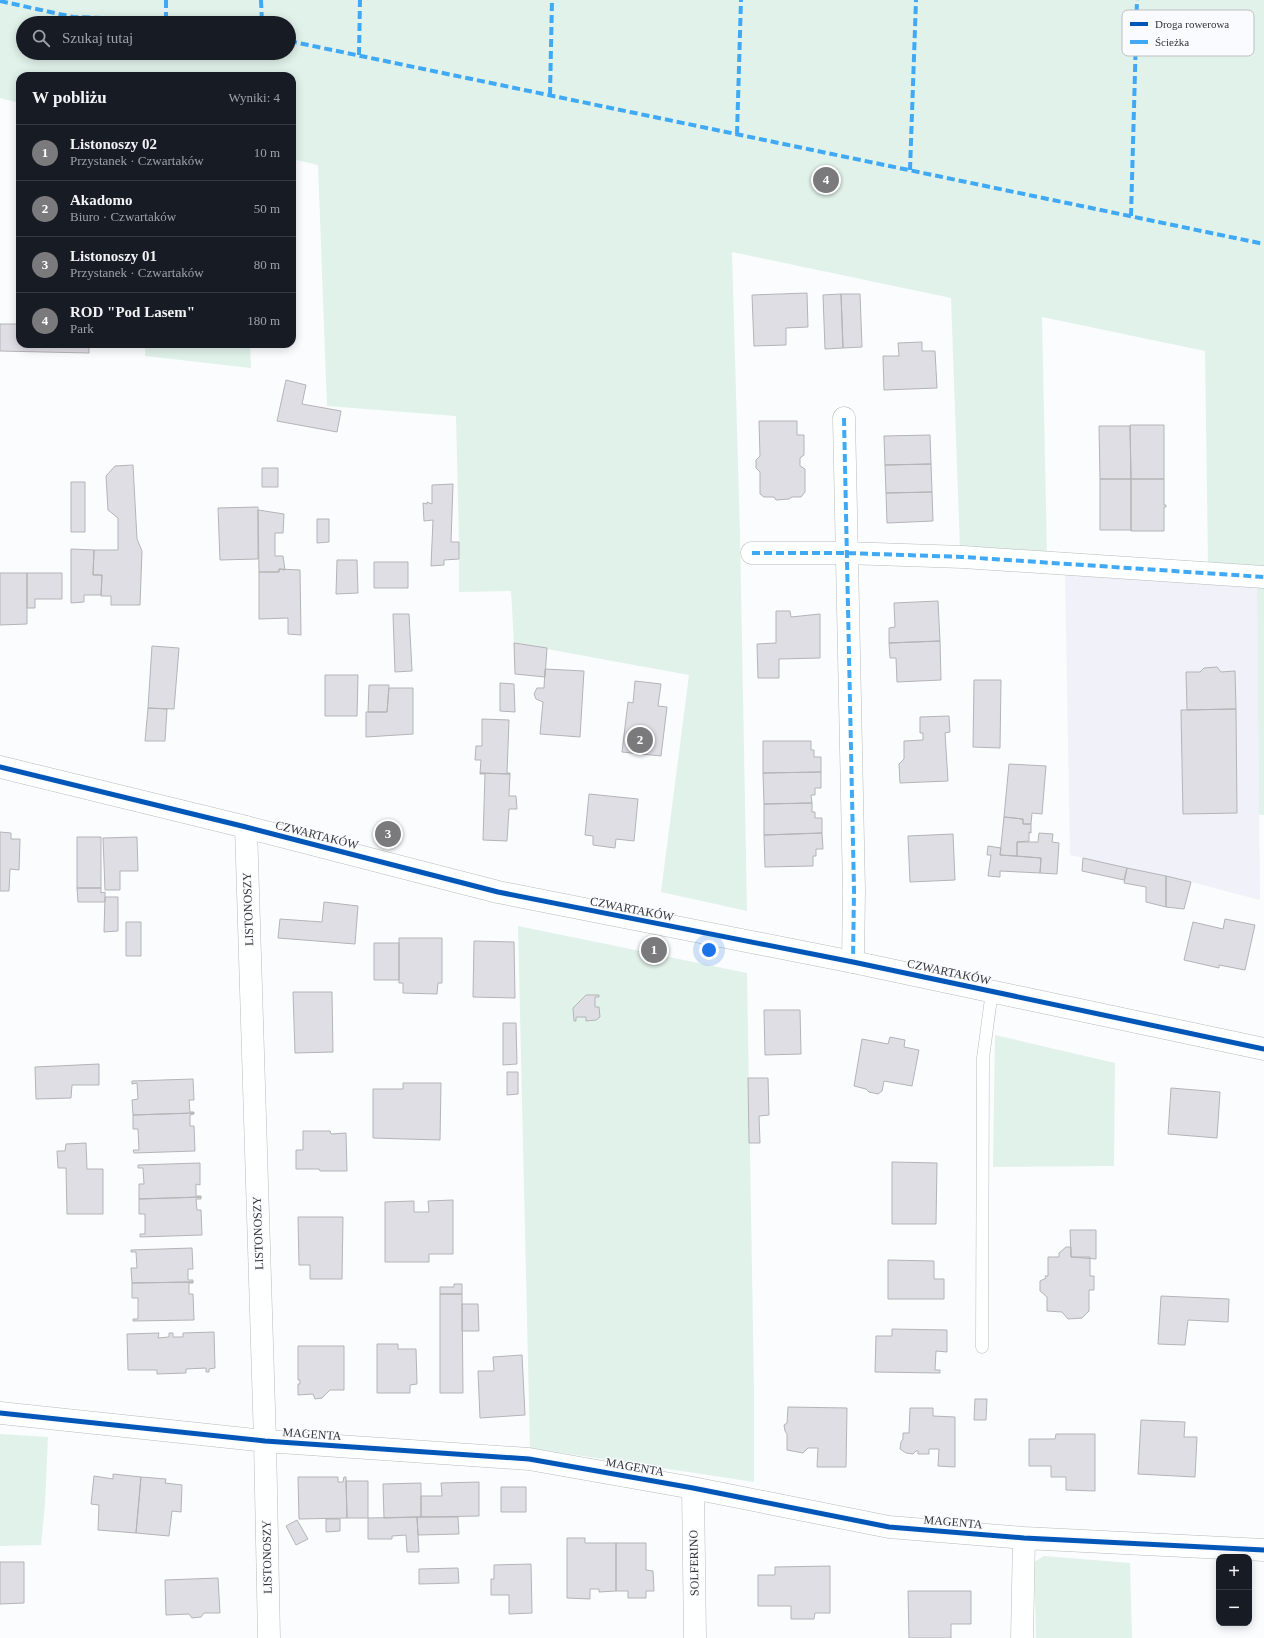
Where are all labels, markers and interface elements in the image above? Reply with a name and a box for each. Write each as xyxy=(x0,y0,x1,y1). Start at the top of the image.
legend xyxy=(1122,10,1254,56)
search box xyxy=(16,16,296,60)
text: Droga rowerowa xyxy=(1155,18,1229,30)
icon: search xyxy=(30,27,52,49)
text: Szukaj tutaj xyxy=(62,30,133,46)
text: Ścieżka xyxy=(1155,36,1189,48)
text: W pobliżu xyxy=(32,88,107,107)
text: Wyniki: 4 xyxy=(228,90,280,105)
text: Listonoszy 02 xyxy=(70,136,157,152)
text: 1 xyxy=(42,145,48,160)
text: 10 m xyxy=(254,145,280,160)
text: Przystanek · Czwartaków xyxy=(70,153,204,168)
pin: 4 xyxy=(813,165,839,195)
text: Akadomo xyxy=(70,192,133,208)
text: 2 xyxy=(42,201,48,216)
text: 50 m xyxy=(254,201,280,216)
text: Biuro · Czwartaków xyxy=(70,209,176,224)
text: Listonoszy 01 xyxy=(70,248,157,264)
text: 3 xyxy=(42,257,48,272)
text: 80 m xyxy=(254,257,280,272)
text: Przystanek · Czwartaków xyxy=(70,265,204,280)
text: ROD "Pod Lasem" xyxy=(70,304,195,320)
text: 4 xyxy=(42,313,48,328)
text: 180 m xyxy=(247,313,280,328)
text: Park xyxy=(70,321,94,336)
pin: 2 xyxy=(627,725,653,755)
street label: CZWARTAKÓW xyxy=(274,818,361,852)
pin: 3 xyxy=(375,819,401,849)
street label: LISTONOSZY xyxy=(240,872,256,946)
street label: CZWARTAKÓW xyxy=(589,894,676,924)
pin: 1 xyxy=(641,935,667,965)
your location xyxy=(699,940,719,960)
street label: CZWARTAKÓW xyxy=(906,956,993,988)
street label: LISTONOSZY xyxy=(250,1196,266,1270)
street label: MAGENTA xyxy=(282,1425,342,1443)
street label: MAGENTA xyxy=(605,1455,666,1479)
street label: MAGENTA xyxy=(923,1512,983,1532)
street label: LISTONOSZY xyxy=(259,1520,275,1594)
street label: SOLFERINO xyxy=(686,1530,702,1596)
map controls xyxy=(1216,1554,1252,1626)
button: + xyxy=(1216,1554,1252,1590)
button: − xyxy=(1216,1590,1252,1626)

